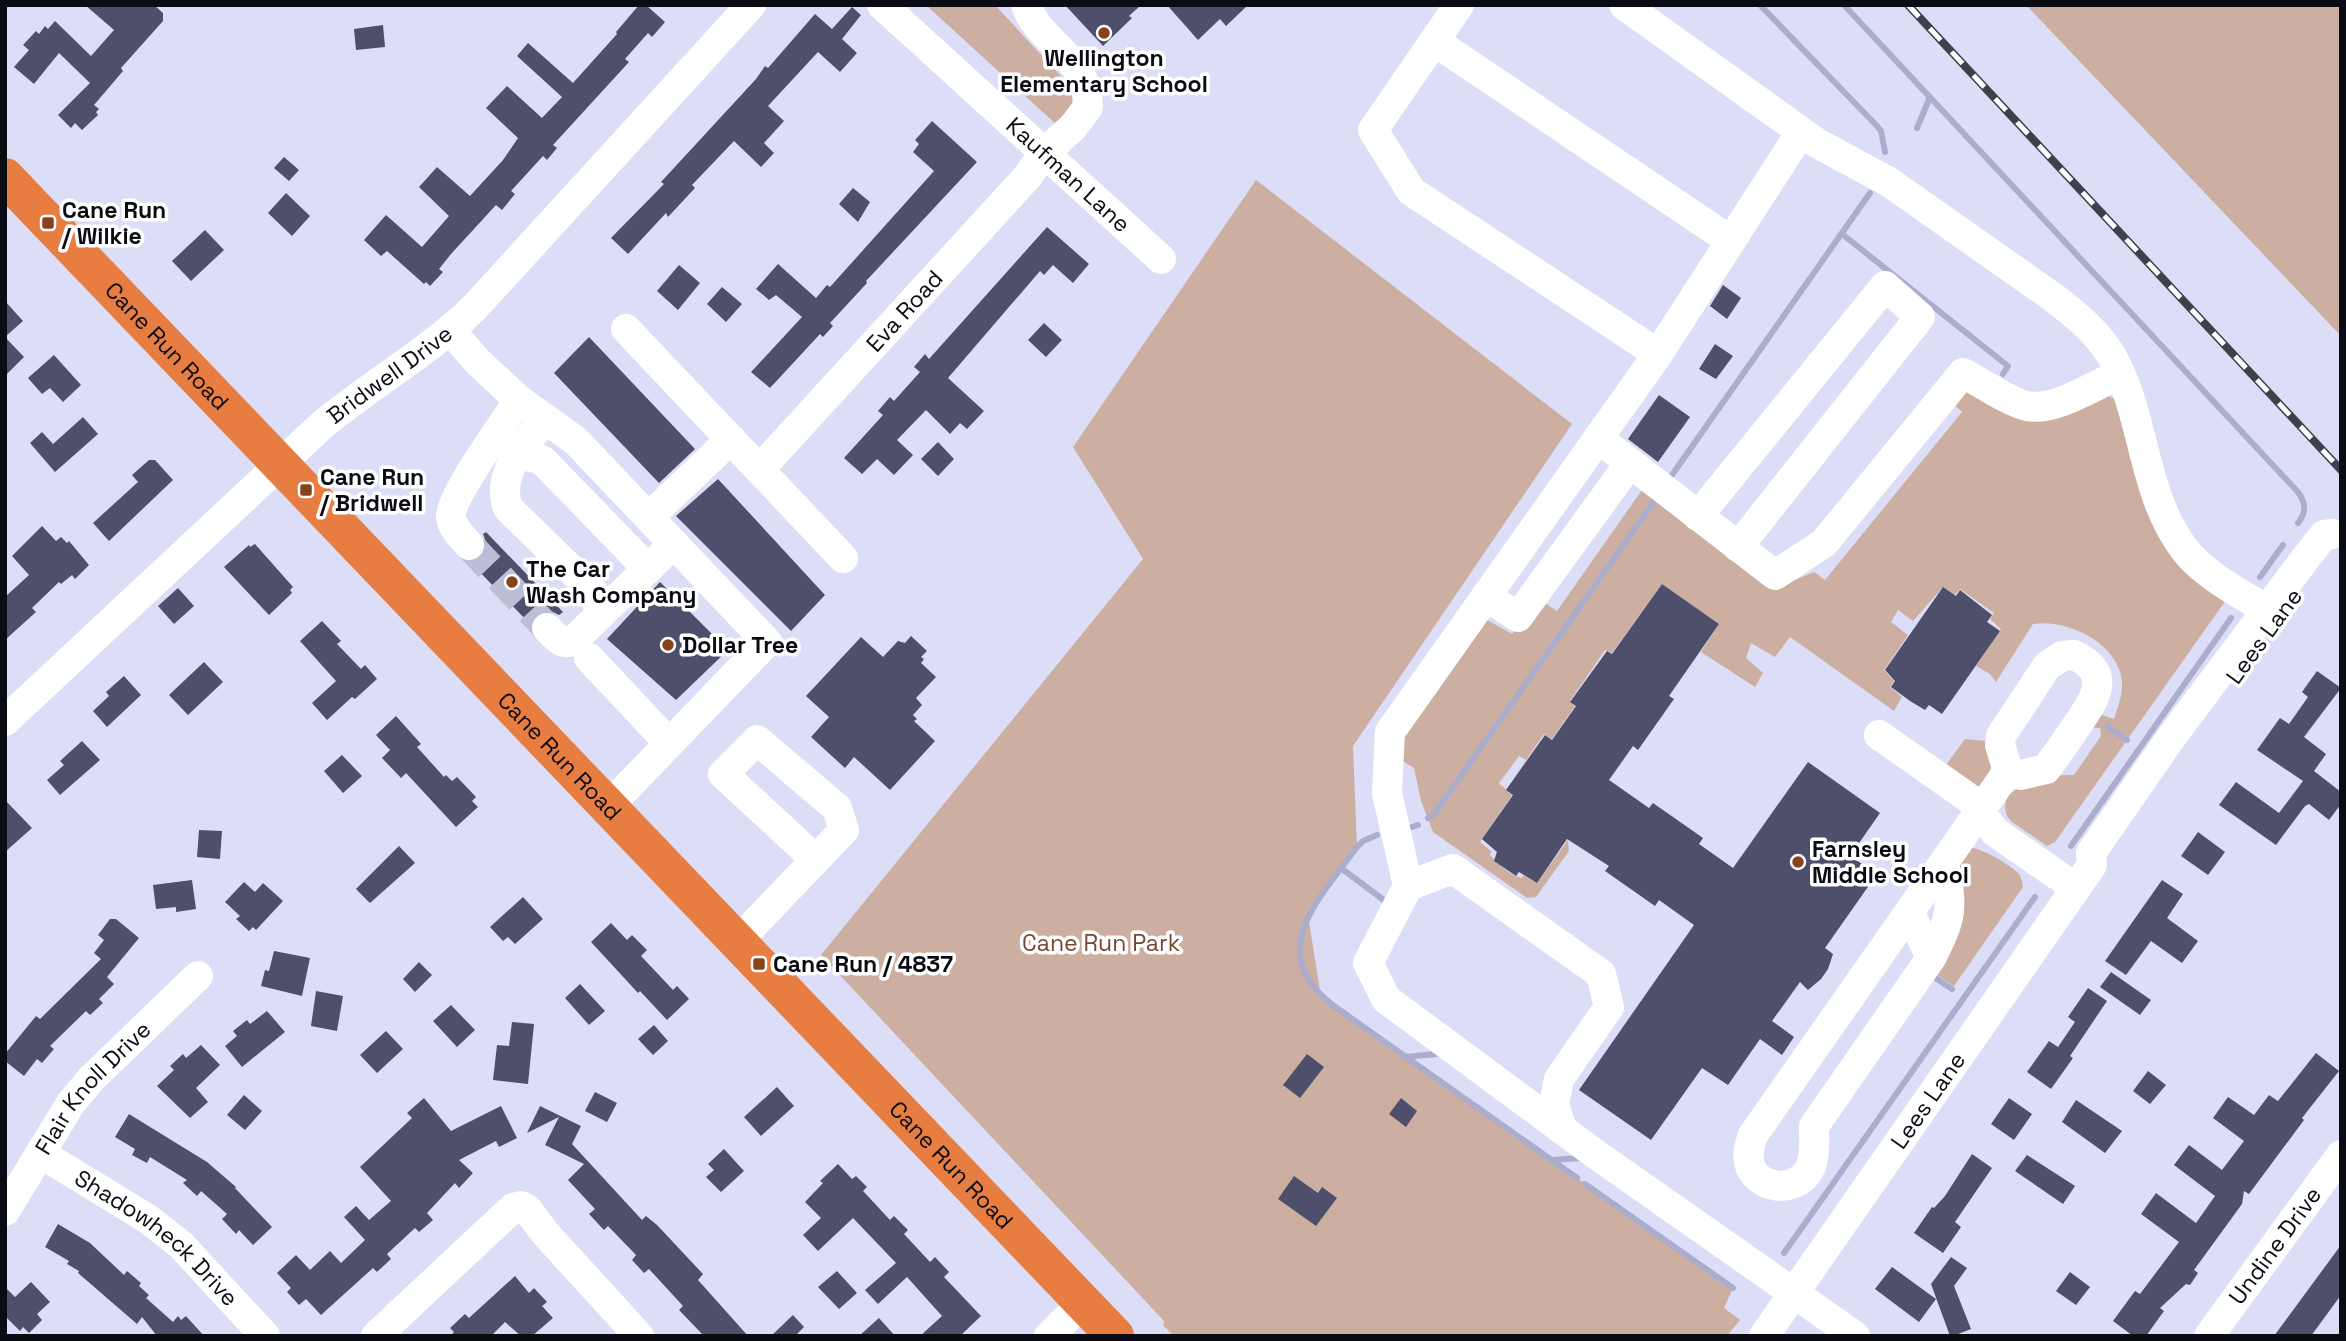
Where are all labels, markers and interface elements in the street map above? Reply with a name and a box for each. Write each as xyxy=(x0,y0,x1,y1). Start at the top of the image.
marker: Wellington Elementary School xyxy=(1096,25,1112,41)
place label: Wellington Elementary School xyxy=(1000,43,1208,99)
street label: Kaufman Lane xyxy=(1000,110,1137,239)
place label: Cane Run / Wilkie xyxy=(61,195,166,251)
marker: Cane Run / Wilkie xyxy=(40,215,56,231)
street label: Eva Road xyxy=(859,264,949,358)
street label: Cane Run Road xyxy=(98,275,235,417)
street label: Bridwell Drive xyxy=(321,318,458,431)
place label: Cane Run / Bridwell xyxy=(319,462,424,518)
marker: Cane Run / Bridwell xyxy=(298,482,314,498)
place label: The Car Wash Company xyxy=(526,554,696,610)
marker: The Car Wash Company xyxy=(504,574,520,590)
street label: Lees Lane xyxy=(2219,582,2309,690)
place label: Dollar Tree xyxy=(682,630,798,660)
marker: Dollar Tree xyxy=(660,637,676,653)
street label: Cane Run Road xyxy=(491,686,628,827)
place label: Farnsley Middle School xyxy=(1812,834,1969,890)
marker: Farnsley Middle School xyxy=(1790,854,1806,870)
park label: Cane Run Park xyxy=(1022,928,1180,958)
place label: Cane Run / 4837 xyxy=(773,949,953,979)
marker: Cane Run / 4837 xyxy=(751,956,767,972)
street label: Flair Knoll Drive xyxy=(28,1015,157,1160)
street label: Lees Lane xyxy=(1884,1046,1972,1155)
street label: Cane Run Road xyxy=(883,1094,1020,1236)
street label: Shadowheck Drive xyxy=(69,1163,245,1313)
street label: Undine Drive xyxy=(2222,1181,2328,1310)

